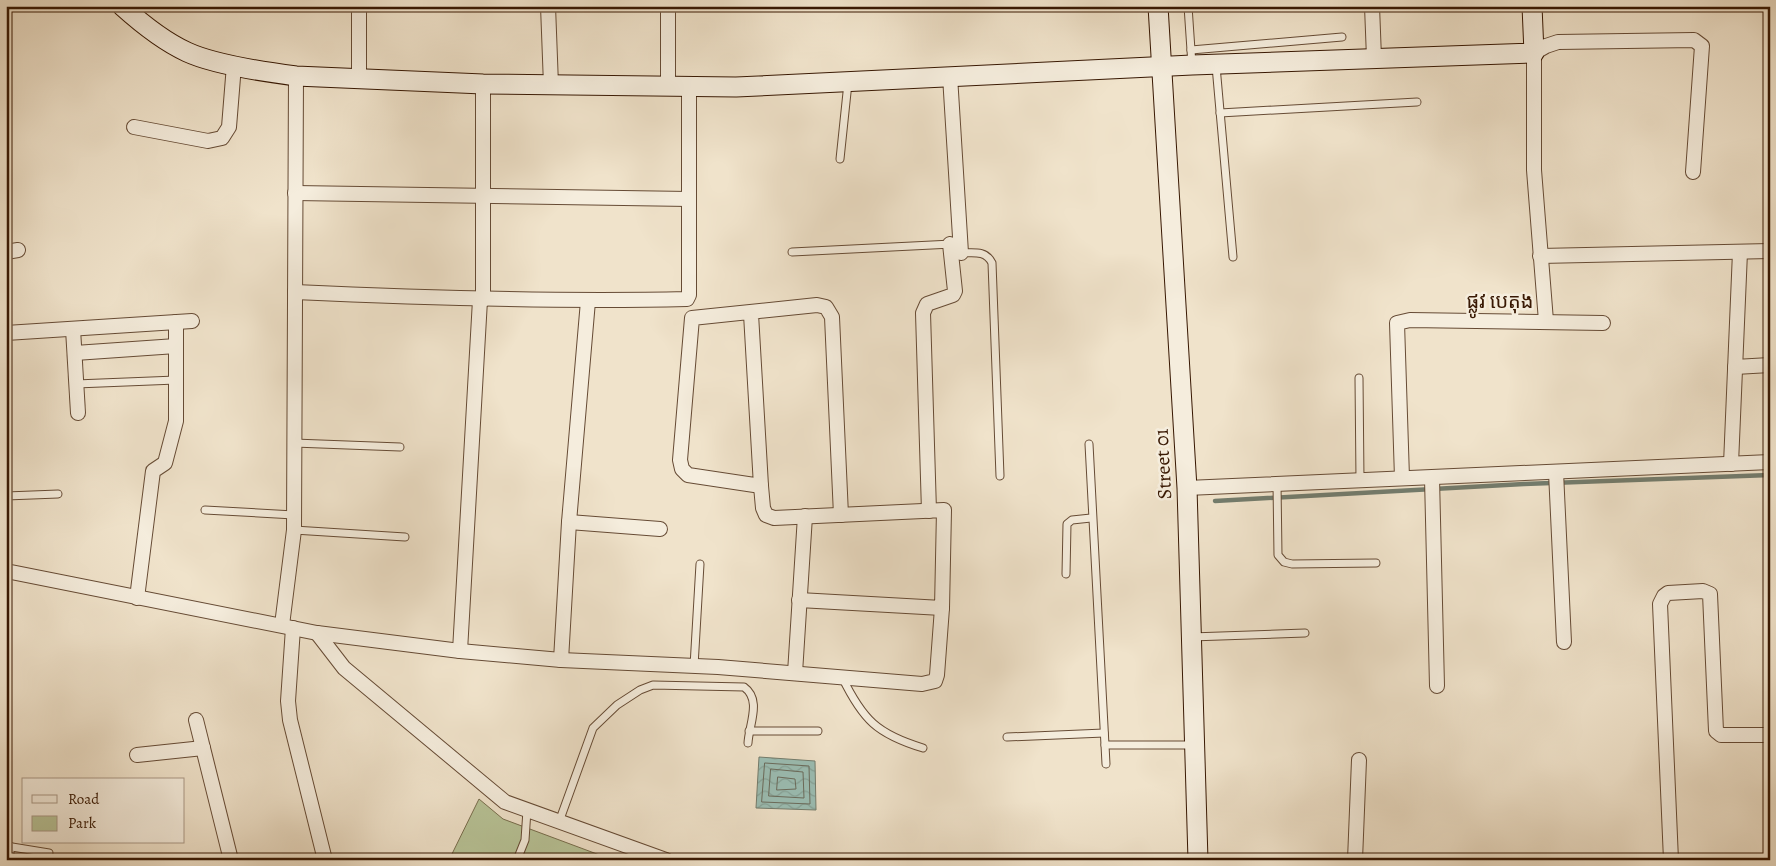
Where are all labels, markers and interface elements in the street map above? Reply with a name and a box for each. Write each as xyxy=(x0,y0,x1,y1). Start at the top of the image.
street label: ផ្លូវ បេតុង xyxy=(1466,288,1534,319)
street label: Street 01 xyxy=(1148,428,1178,500)
legend xyxy=(22,778,185,844)
text: Road xyxy=(68,789,100,809)
text: Park xyxy=(68,813,97,833)

